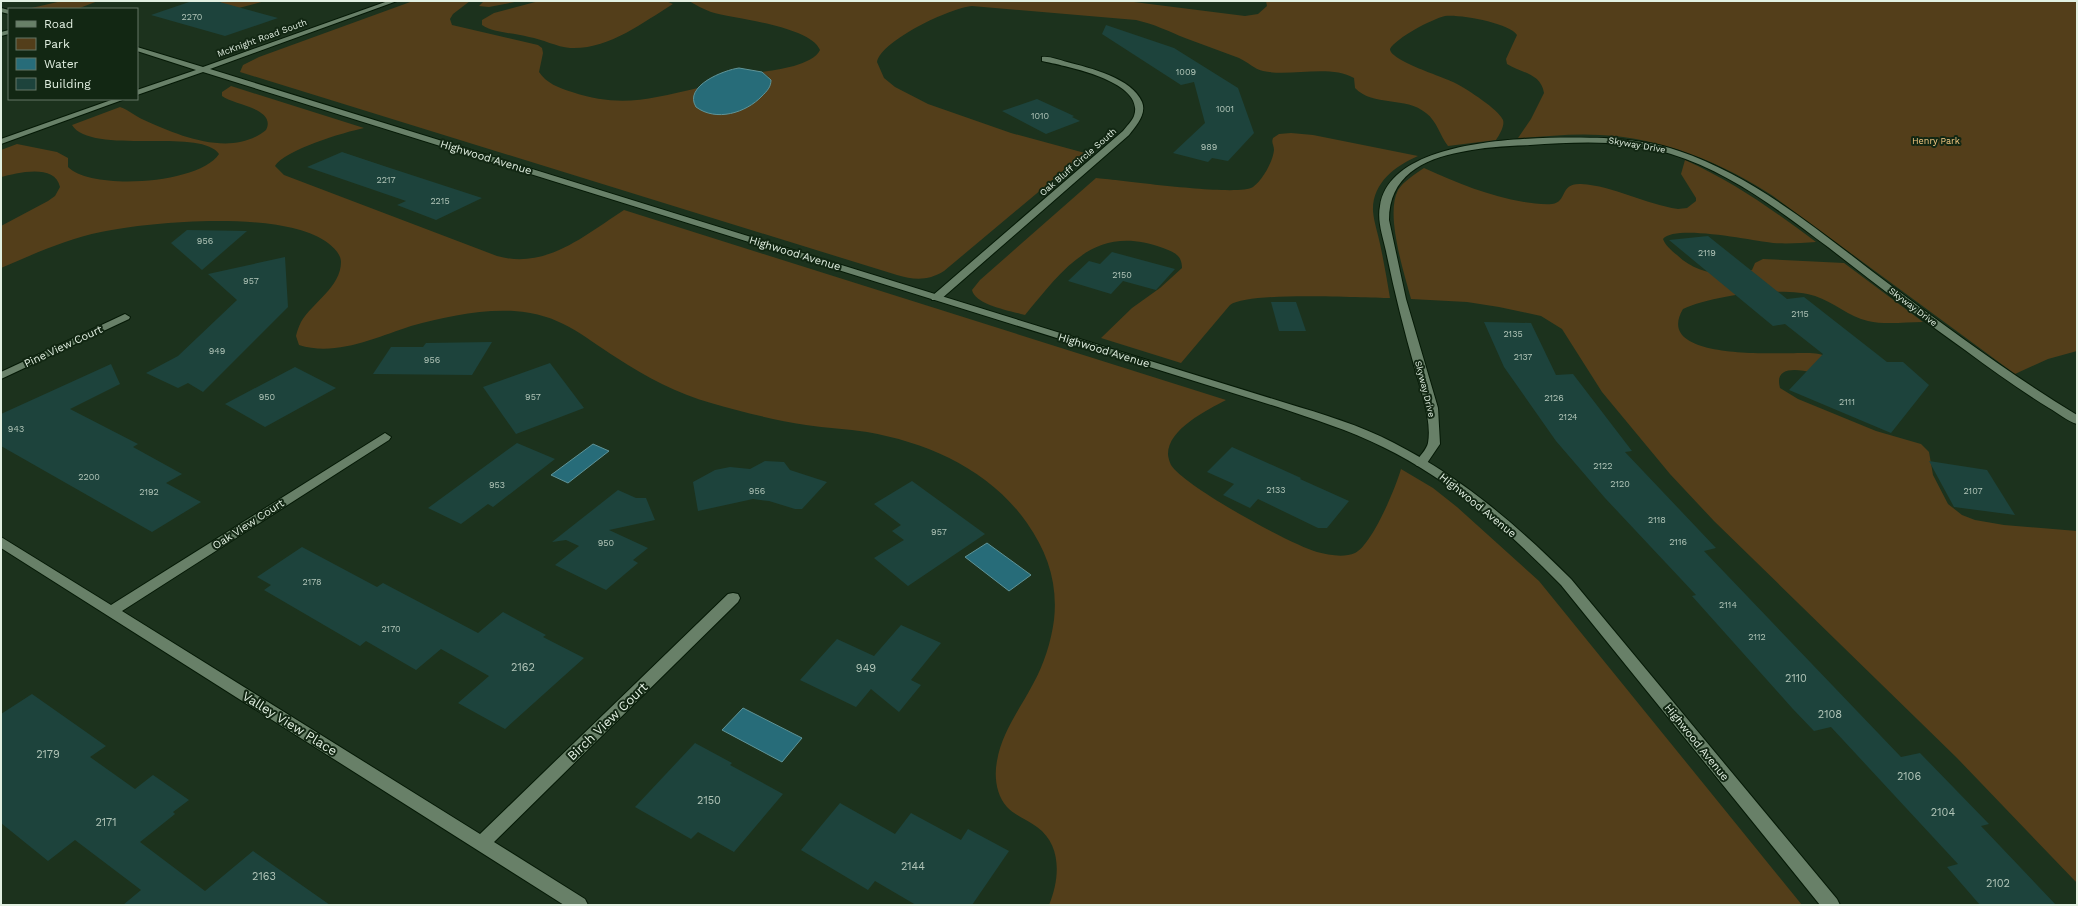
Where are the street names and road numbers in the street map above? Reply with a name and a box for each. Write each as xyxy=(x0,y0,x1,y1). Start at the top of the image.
street label: McKnight Road South xyxy=(216,17,308,59)
street label: Oak Bluff Circle South xyxy=(1038,126,1118,198)
street label: Skyway Drive xyxy=(1608,135,1666,155)
street label: Highwood Avenue xyxy=(439,137,533,178)
street label: Highwood Avenue xyxy=(748,233,842,274)
street label: Skyway Drive xyxy=(1887,286,1939,328)
street label: Pine View Court xyxy=(22,322,105,370)
street label: Highwood Avenue xyxy=(1057,330,1151,371)
street label: Skyway Drive xyxy=(1413,360,1437,418)
street label: Highwood Avenue xyxy=(1437,470,1519,540)
street label: Oak View Court xyxy=(210,496,287,552)
street label: Birch View Court xyxy=(564,679,651,763)
street label: Valley View Place xyxy=(240,688,340,759)
street label: Highwood Avenue xyxy=(1662,701,1732,783)

